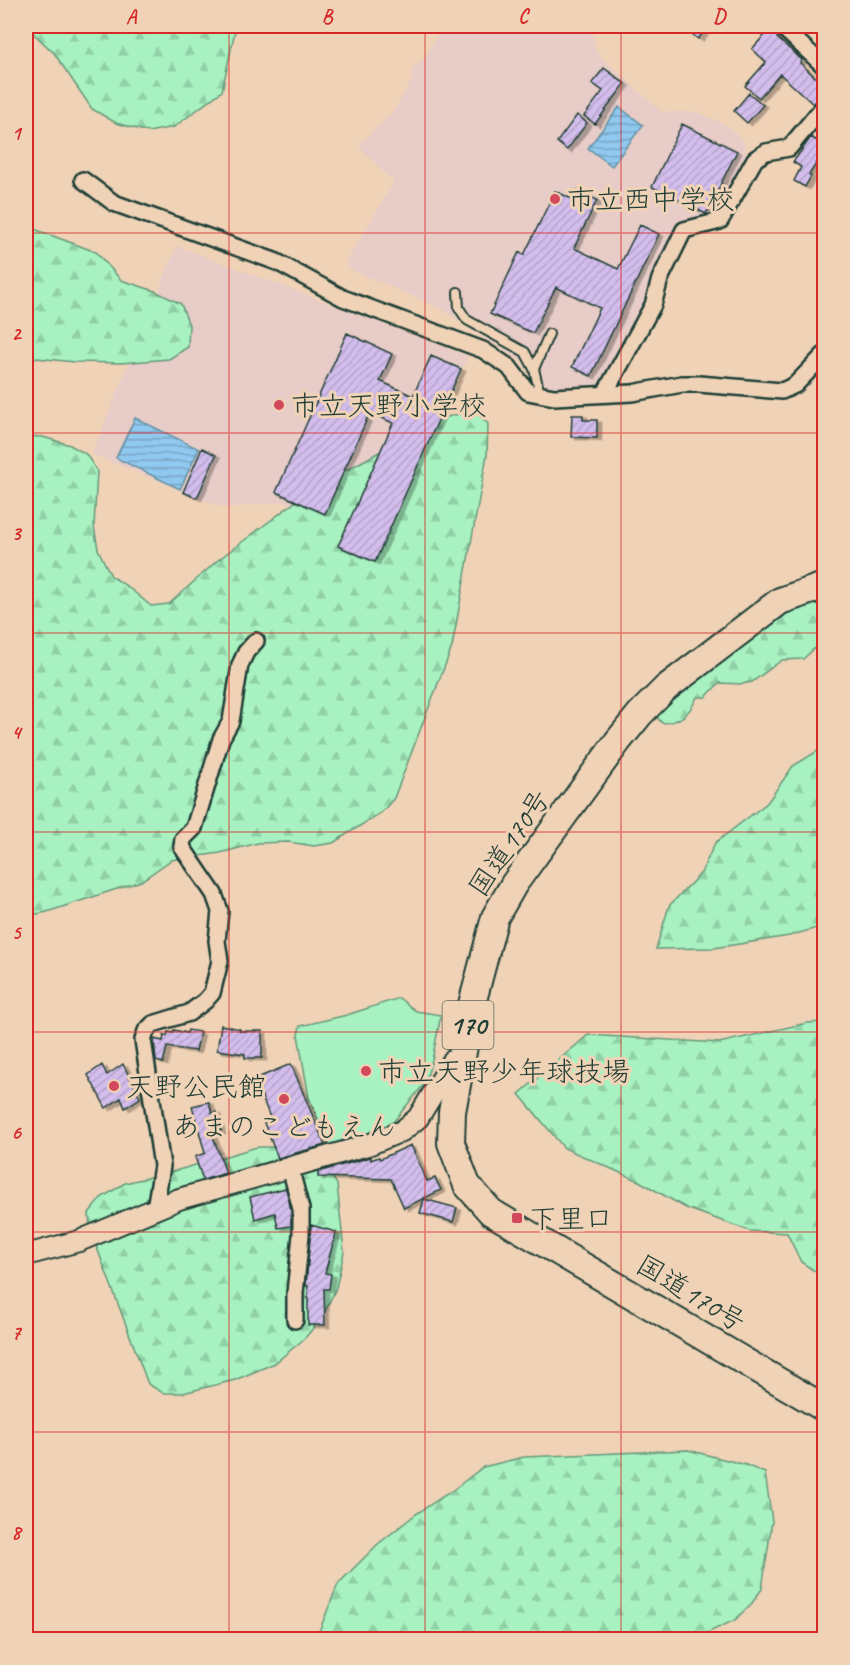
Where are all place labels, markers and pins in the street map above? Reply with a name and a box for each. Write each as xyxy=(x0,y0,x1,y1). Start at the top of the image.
place label: 市立西中学校 xyxy=(567,182,735,217)
marker: 市立西中学校 xyxy=(548,192,562,206)
place label: 市立天野小学校 xyxy=(291,388,487,423)
marker: 市立天野小学校 xyxy=(272,398,286,412)
place label: 市立天野少年球技場 xyxy=(378,1054,630,1089)
marker: 市立天野少年球技場 xyxy=(359,1064,373,1078)
place label: 天野公民館 xyxy=(126,1069,266,1104)
marker: 天野公民館 xyxy=(107,1079,121,1093)
marker: あまのこどもえん xyxy=(277,1092,291,1106)
place label: あまのこどもえん xyxy=(172,1109,396,1144)
place label: 下里口 xyxy=(529,1201,613,1236)
marker: 下里口 xyxy=(510,1211,524,1225)

